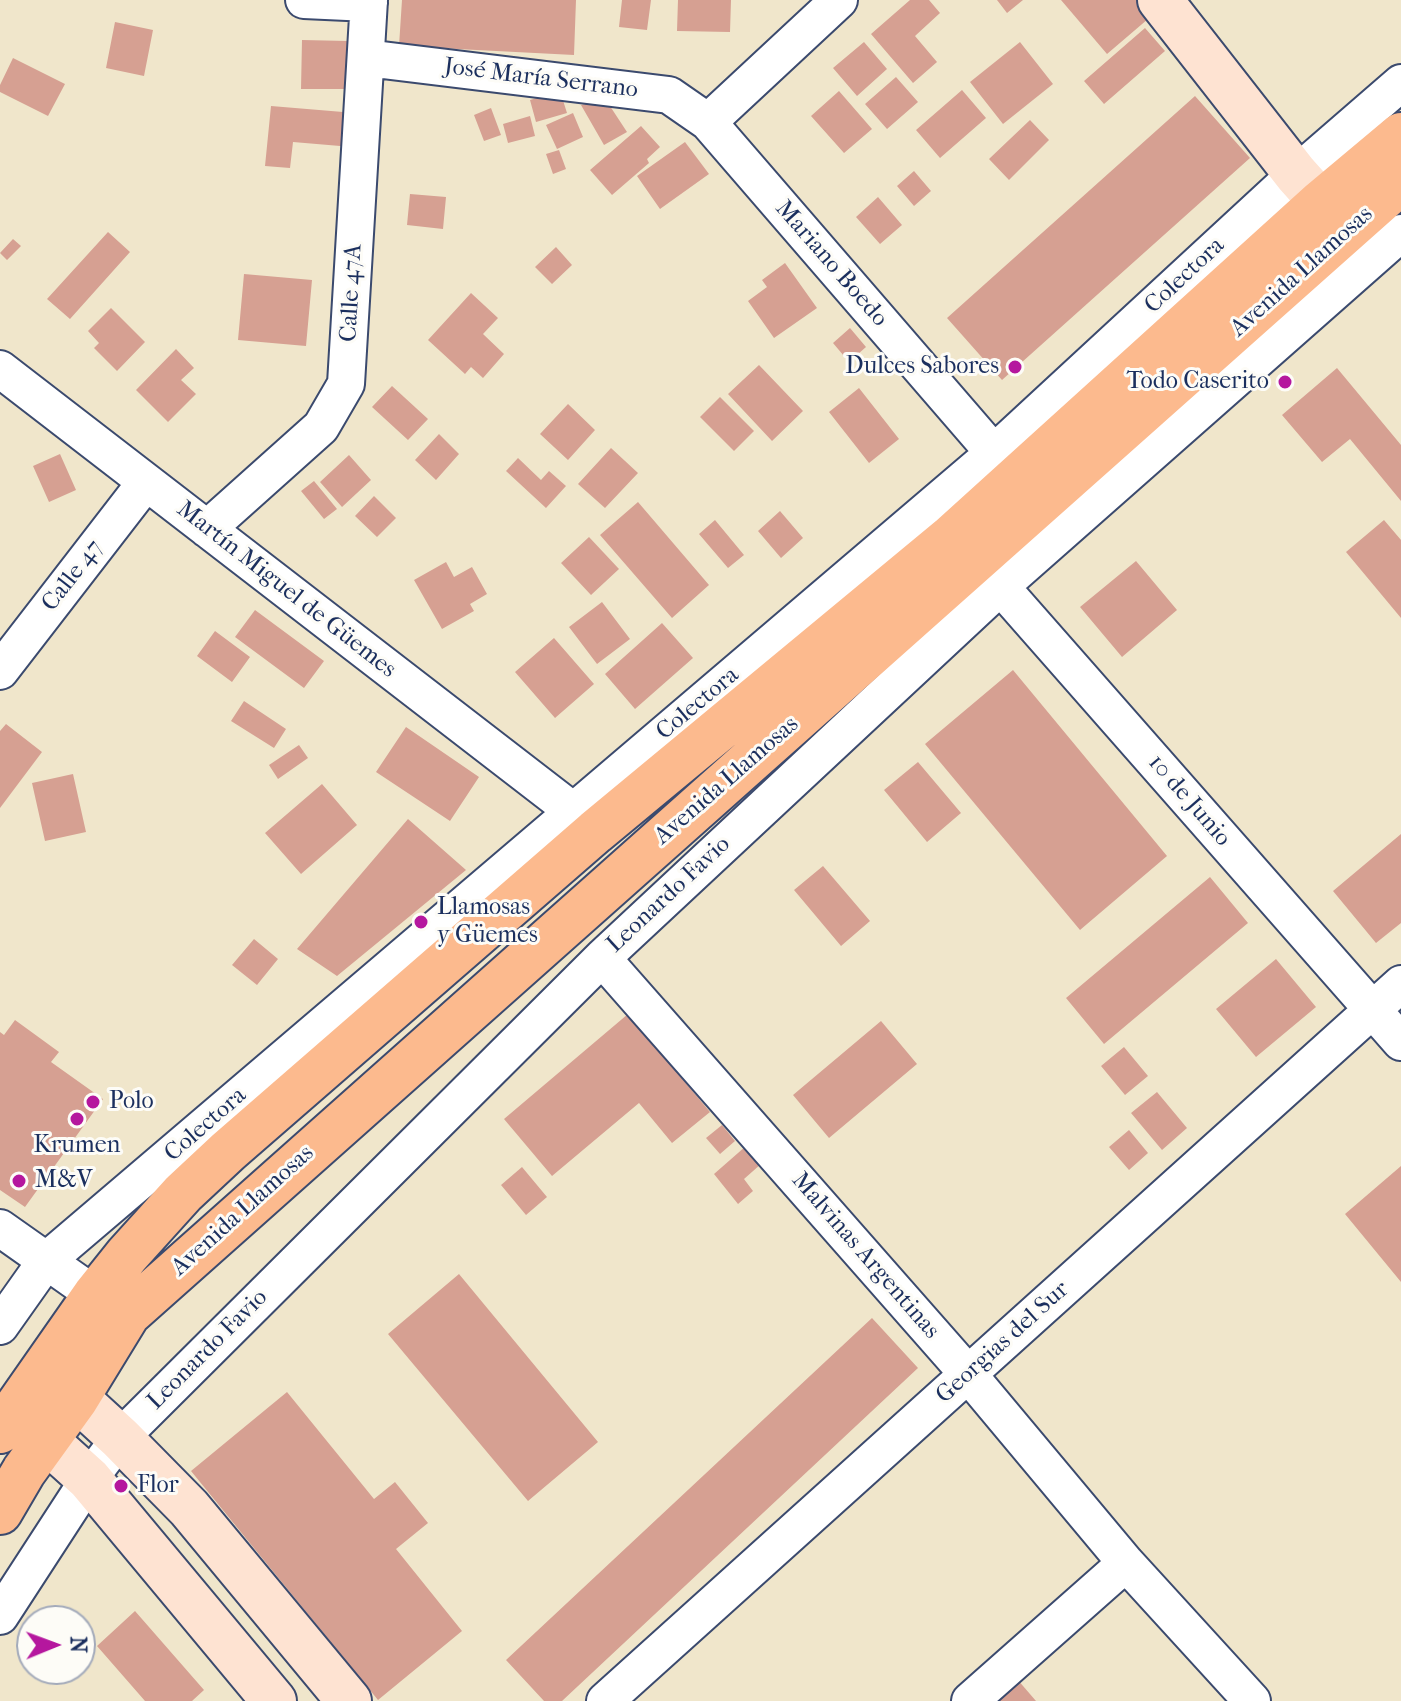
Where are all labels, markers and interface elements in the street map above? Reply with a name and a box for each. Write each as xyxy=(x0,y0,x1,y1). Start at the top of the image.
street label: José María Serrano xyxy=(443,53,639,105)
street label: Mariano Boedo xyxy=(768,195,894,333)
street label: Avenida Llamosas xyxy=(1225,201,1379,343)
street label: Colectora xyxy=(1139,232,1231,320)
street label: Calle 47A xyxy=(335,243,369,343)
place label: Dulces Sabores xyxy=(845,353,999,381)
marker: Dulces Sabores xyxy=(1006,358,1024,376)
place label: Todo Caserito xyxy=(1127,368,1269,396)
marker: Todo Caserito xyxy=(1276,373,1294,391)
street label: Martín Miguel de Güemes xyxy=(171,495,401,685)
street label: Calle 47 xyxy=(36,535,110,617)
street label: Colectora xyxy=(651,661,745,747)
street label: Avenida Llamosas xyxy=(649,711,805,851)
street label: 10 de Junio xyxy=(1141,749,1237,853)
street label: Leonardo Favio xyxy=(601,830,737,960)
place label: Llamosas y Güemes xyxy=(437,894,538,950)
marker: Llamosas y Güemes xyxy=(412,913,430,931)
street label: Colectora xyxy=(159,1082,253,1168)
place label: Polo xyxy=(109,1088,154,1116)
marker: Polo xyxy=(84,1093,102,1111)
marker: Krumen xyxy=(68,1110,86,1128)
place label: Krumen xyxy=(34,1132,120,1160)
street label: Avenida Llamosas xyxy=(166,1140,320,1282)
place label: M&V xyxy=(35,1167,92,1195)
street label: Malvinas Argentinas xyxy=(785,1167,945,1345)
marker: M&V xyxy=(10,1172,28,1190)
street label: Georgias del Sur xyxy=(931,1276,1075,1410)
street label: Leonardo Favio xyxy=(142,1284,274,1416)
place label: Flor xyxy=(137,1472,179,1500)
marker: Flor xyxy=(112,1477,130,1495)
north arrow xyxy=(16,1605,96,1685)
text: N xyxy=(65,1636,91,1653)

